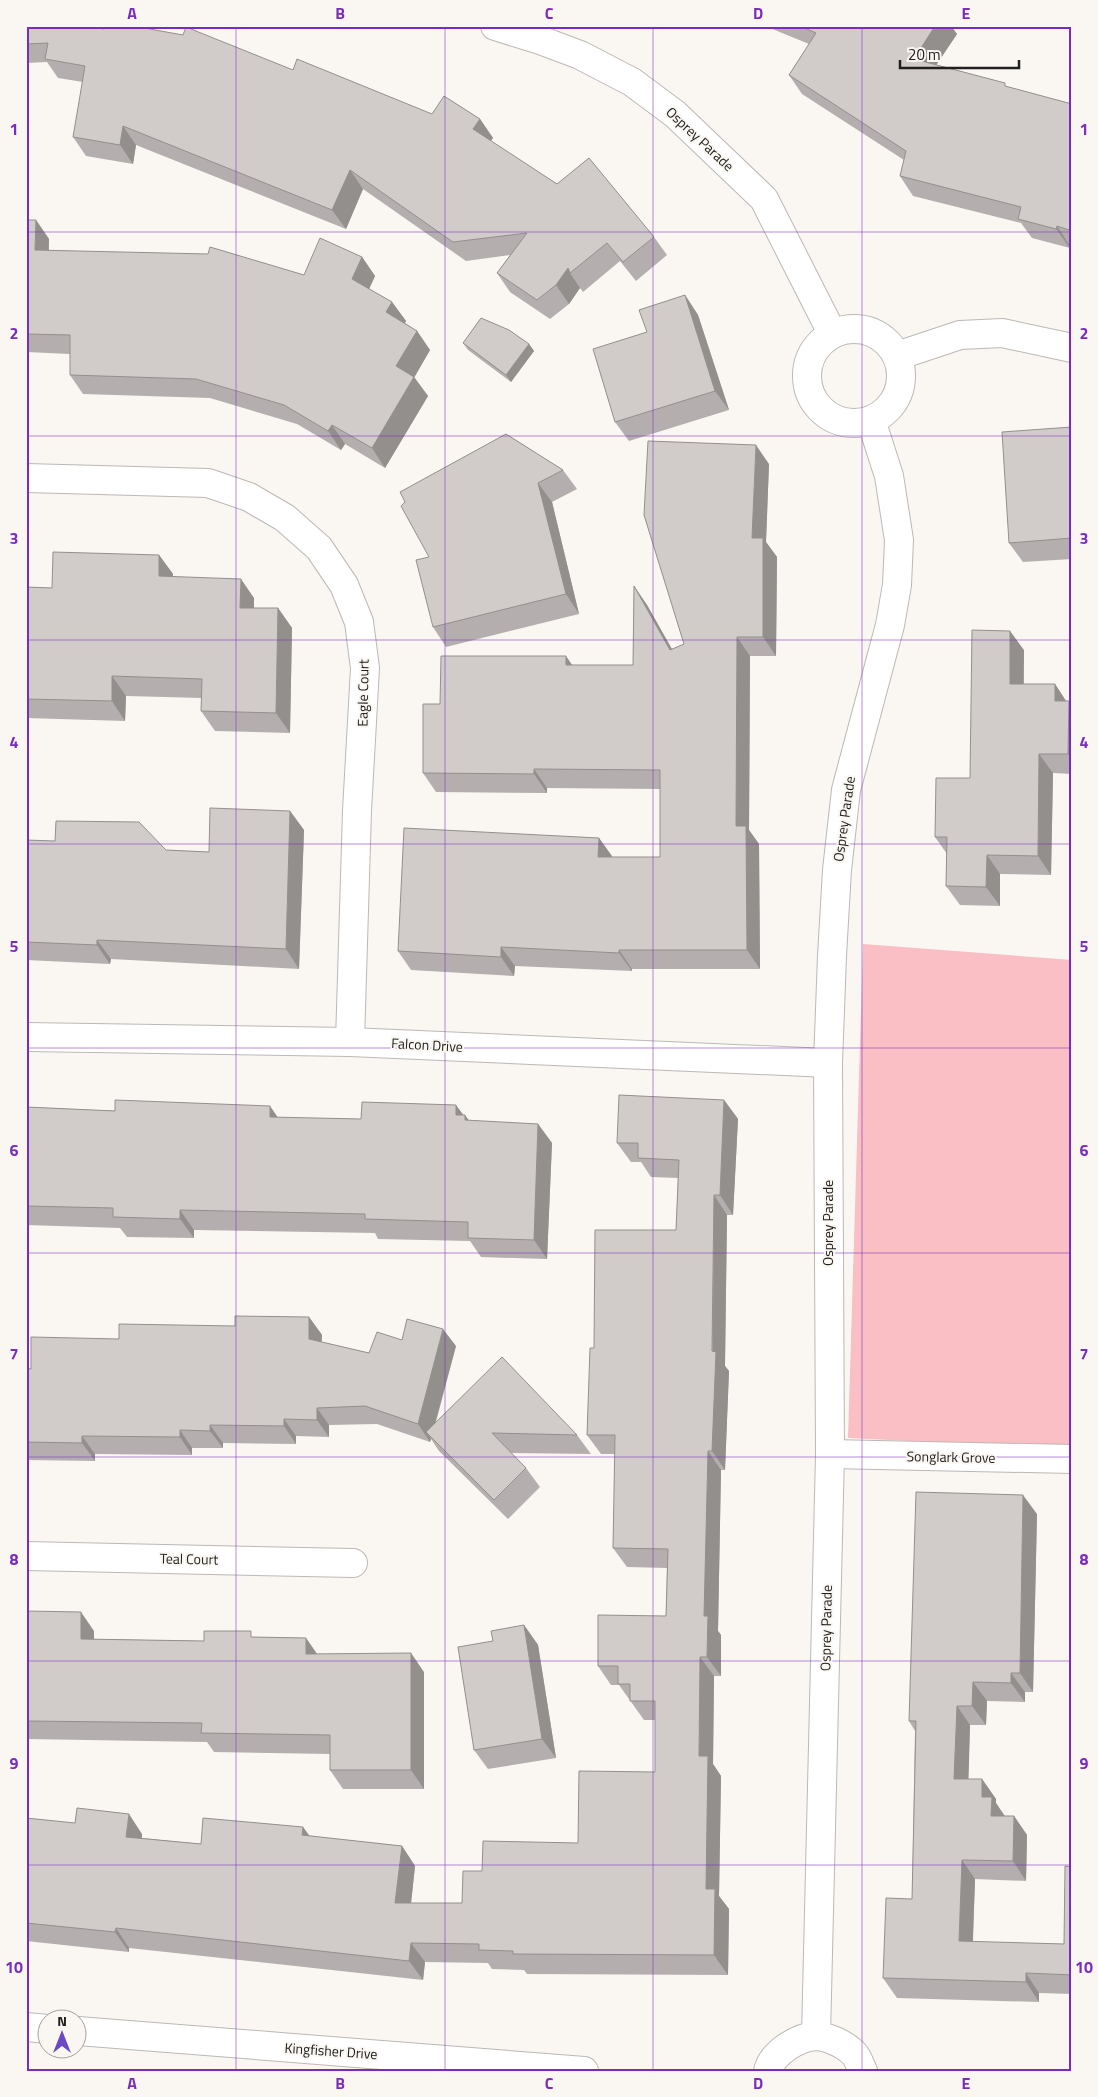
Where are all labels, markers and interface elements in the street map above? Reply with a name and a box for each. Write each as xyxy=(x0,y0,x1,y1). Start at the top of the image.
text: A xyxy=(127,1,137,25)
text: B xyxy=(335,1,345,25)
text: C xyxy=(545,1,554,25)
text: D xyxy=(753,1,763,25)
text: E xyxy=(962,1,971,25)
scale bar xyxy=(900,38,1019,70)
text: 20 m xyxy=(908,43,941,66)
street label: Osprey Parade xyxy=(662,102,739,176)
text: 1 xyxy=(10,117,18,141)
text: 1 xyxy=(1080,117,1088,141)
text: 2 xyxy=(10,321,18,345)
text: 2 xyxy=(1080,321,1088,345)
text: 3 xyxy=(10,526,18,550)
text: 3 xyxy=(1080,526,1088,550)
street label: Eagle Court xyxy=(351,659,374,727)
text: 4 xyxy=(10,730,19,754)
text: 4 xyxy=(1080,730,1089,754)
street label: Osprey Parade xyxy=(827,775,860,863)
text: 5 xyxy=(10,934,19,958)
text: 5 xyxy=(1080,934,1089,958)
street label: Falcon Drive xyxy=(391,1032,463,1057)
text: 6 xyxy=(10,1138,19,1162)
text: 6 xyxy=(1080,1138,1089,1162)
street label: Osprey Parade xyxy=(817,1180,838,1266)
text: 7 xyxy=(10,1342,18,1366)
text: 7 xyxy=(1080,1342,1088,1366)
street label: Songlark Grove xyxy=(906,1445,996,1468)
text: 8 xyxy=(10,1547,19,1571)
street label: Teal Court xyxy=(160,1547,219,1570)
text: 8 xyxy=(1080,1547,1089,1571)
street label: Osprey Parade xyxy=(814,1585,837,1671)
text: 9 xyxy=(10,1751,19,1775)
text: 9 xyxy=(1080,1751,1089,1775)
text: 10 xyxy=(5,1955,23,1979)
text: 10 xyxy=(1075,1955,1093,1979)
north arrow xyxy=(38,2010,88,2060)
text: N xyxy=(57,2010,67,2031)
street label: Kingfisher Drive xyxy=(284,2037,378,2064)
text: A xyxy=(127,2071,137,2095)
text: B xyxy=(335,2071,345,2095)
text: C xyxy=(545,2071,554,2095)
text: D xyxy=(753,2071,763,2095)
text: E xyxy=(962,2071,971,2095)

